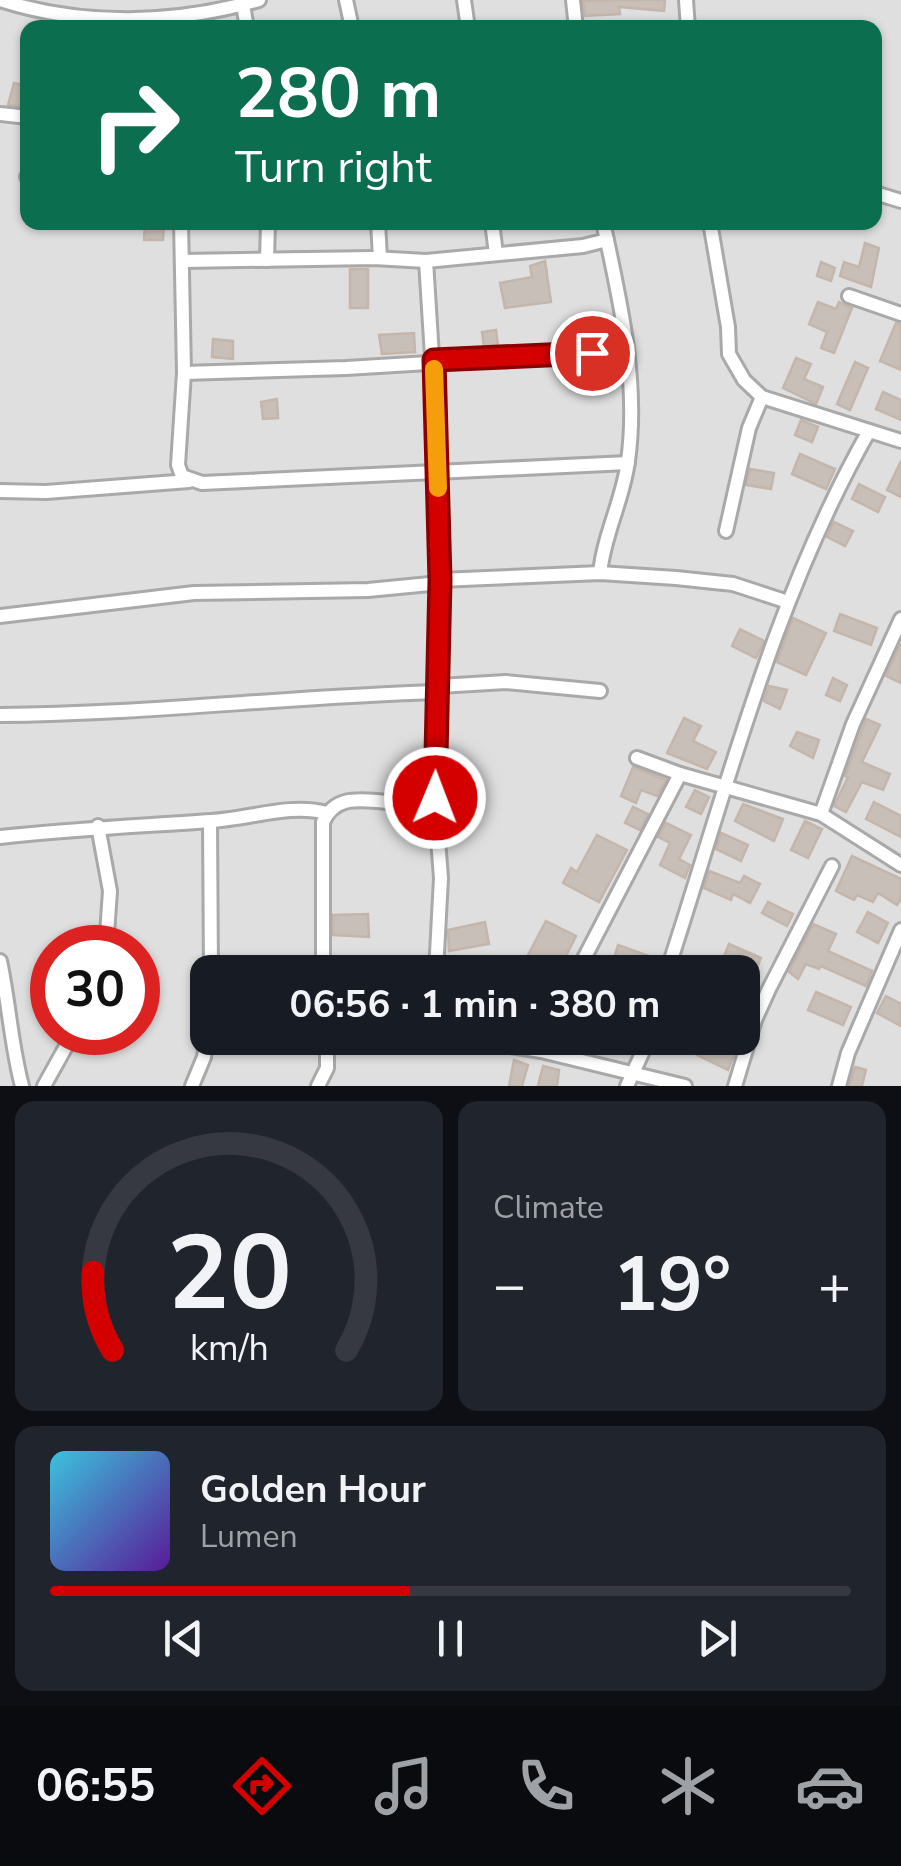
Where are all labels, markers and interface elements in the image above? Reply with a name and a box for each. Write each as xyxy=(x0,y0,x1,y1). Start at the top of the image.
text: 280 m xyxy=(235,46,441,142)
icon: right xyxy=(70,60,200,190)
text: Turn right xyxy=(235,137,432,198)
pin xyxy=(550,311,635,396)
icon: arrive xyxy=(565,326,620,381)
position arrow xyxy=(383,746,487,850)
speed limit sign: 30 xyxy=(30,925,160,1055)
text: 06:56 · 1 min · 380 m xyxy=(290,979,660,1030)
text: Climate xyxy=(493,1186,604,1229)
text: 20 xyxy=(167,1203,291,1345)
text: 19° xyxy=(613,1234,731,1336)
text: − xyxy=(493,1248,526,1323)
text: + xyxy=(818,1248,851,1323)
text: km/h xyxy=(190,1324,268,1373)
text: Golden Hour xyxy=(200,1464,426,1515)
text: Lumen xyxy=(200,1515,298,1558)
icon: previous xyxy=(156,1611,211,1666)
icon: pause xyxy=(423,1611,478,1666)
icon: next xyxy=(690,1611,745,1666)
icon: directions xyxy=(227,1751,297,1821)
icon: music xyxy=(369,1751,439,1821)
icon: phone xyxy=(511,1751,581,1821)
icon: climate xyxy=(653,1751,723,1821)
icon: car xyxy=(795,1751,865,1821)
text: 06:55 xyxy=(36,1756,155,1817)

